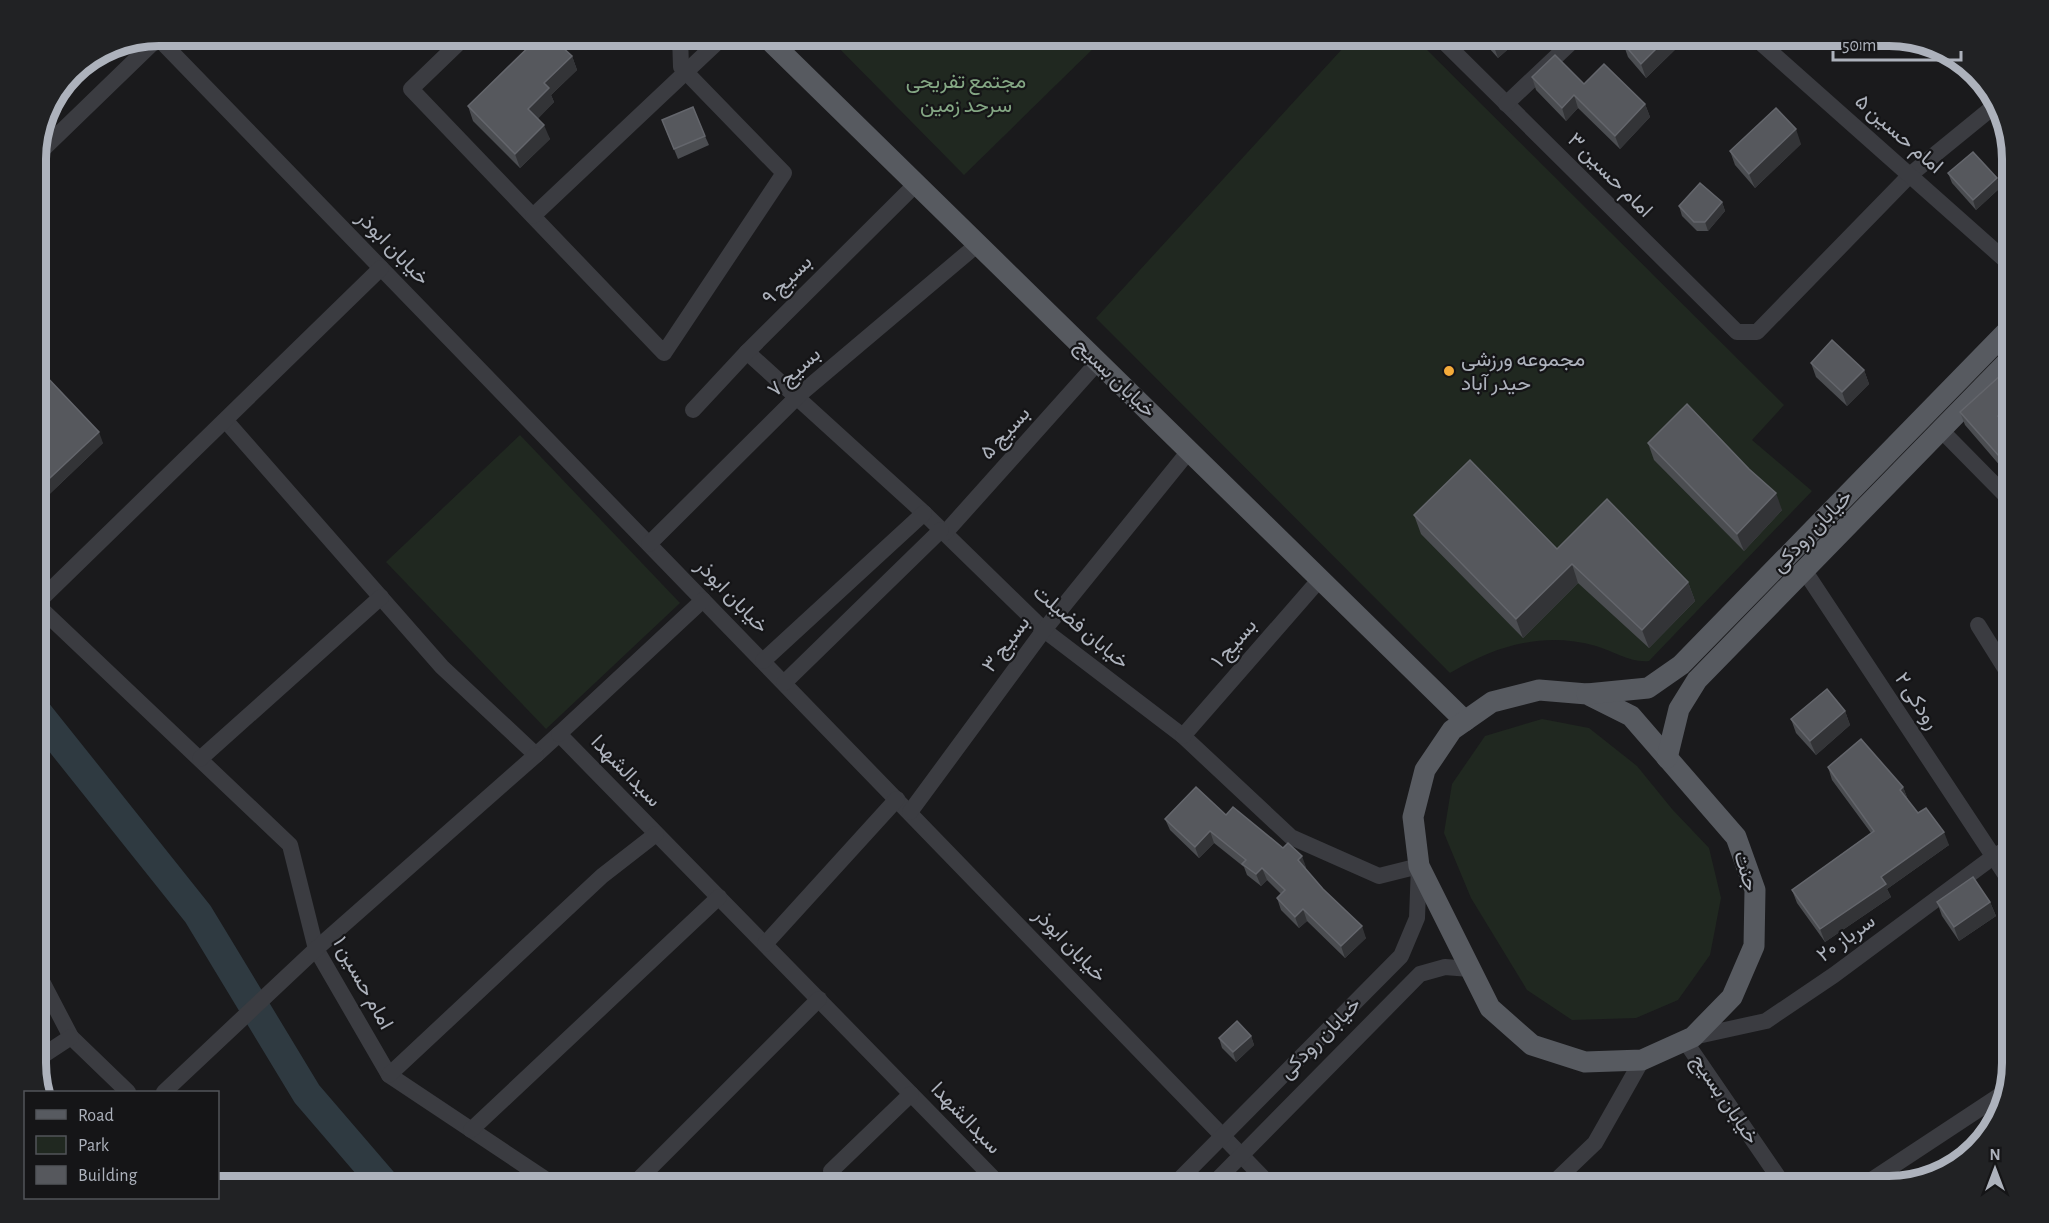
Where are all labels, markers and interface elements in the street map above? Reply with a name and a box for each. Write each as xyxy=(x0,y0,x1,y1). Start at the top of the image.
scale bar xyxy=(1833,24,1960,62)
text: 50 m xyxy=(1842,37,1876,55)
park label: مجتمع تفریحی سرحد زمین xyxy=(906,71,1026,118)
street label: امام حسین ۵ xyxy=(1849,90,1947,180)
street label: امام حسین ۳ xyxy=(1562,129,1656,223)
street label: خیابان ابوذر xyxy=(351,206,433,291)
street label: بسیج ۹ xyxy=(758,251,818,311)
street label: خیابان بسیج xyxy=(1068,334,1160,424)
street label: بسیج ۷ xyxy=(764,343,826,403)
place label: مجموعه ورزشی حیدر آباد xyxy=(1461,349,1585,396)
marker: مجموعه ورزشی حیدر آباد xyxy=(1442,364,1456,378)
street label: بسیج ۵ xyxy=(976,403,1036,465)
street label: خیابان رودکی xyxy=(1768,486,1858,578)
street label: خیابان ابوذر xyxy=(690,554,772,639)
street label: خیابان فضیلت xyxy=(1028,581,1133,674)
street label: بسیج ۳ xyxy=(978,612,1036,678)
street label: بسیج ۱ xyxy=(1207,615,1263,673)
street label: رودکی ۲ xyxy=(1889,669,1943,734)
street label: سیدالشهدا xyxy=(586,731,665,812)
street label: جنت xyxy=(1729,848,1762,894)
street label: خیابان ابوذر xyxy=(1028,903,1110,988)
street label: سرباز ۲۰ xyxy=(1813,910,1880,968)
street label: امام حسین ۱ xyxy=(326,933,397,1034)
street label: خیابان رودکی xyxy=(1275,993,1366,1084)
street label: خیابان بسیج xyxy=(1685,1050,1763,1150)
street label: سیدالشهدا xyxy=(926,1078,1005,1159)
legend xyxy=(24,1091,219,1199)
text: Road xyxy=(78,1107,114,1125)
text: Park xyxy=(78,1137,110,1155)
north arrow xyxy=(1965,1139,2025,1199)
text: N xyxy=(1989,1147,2001,1163)
text: Building xyxy=(78,1167,138,1185)

